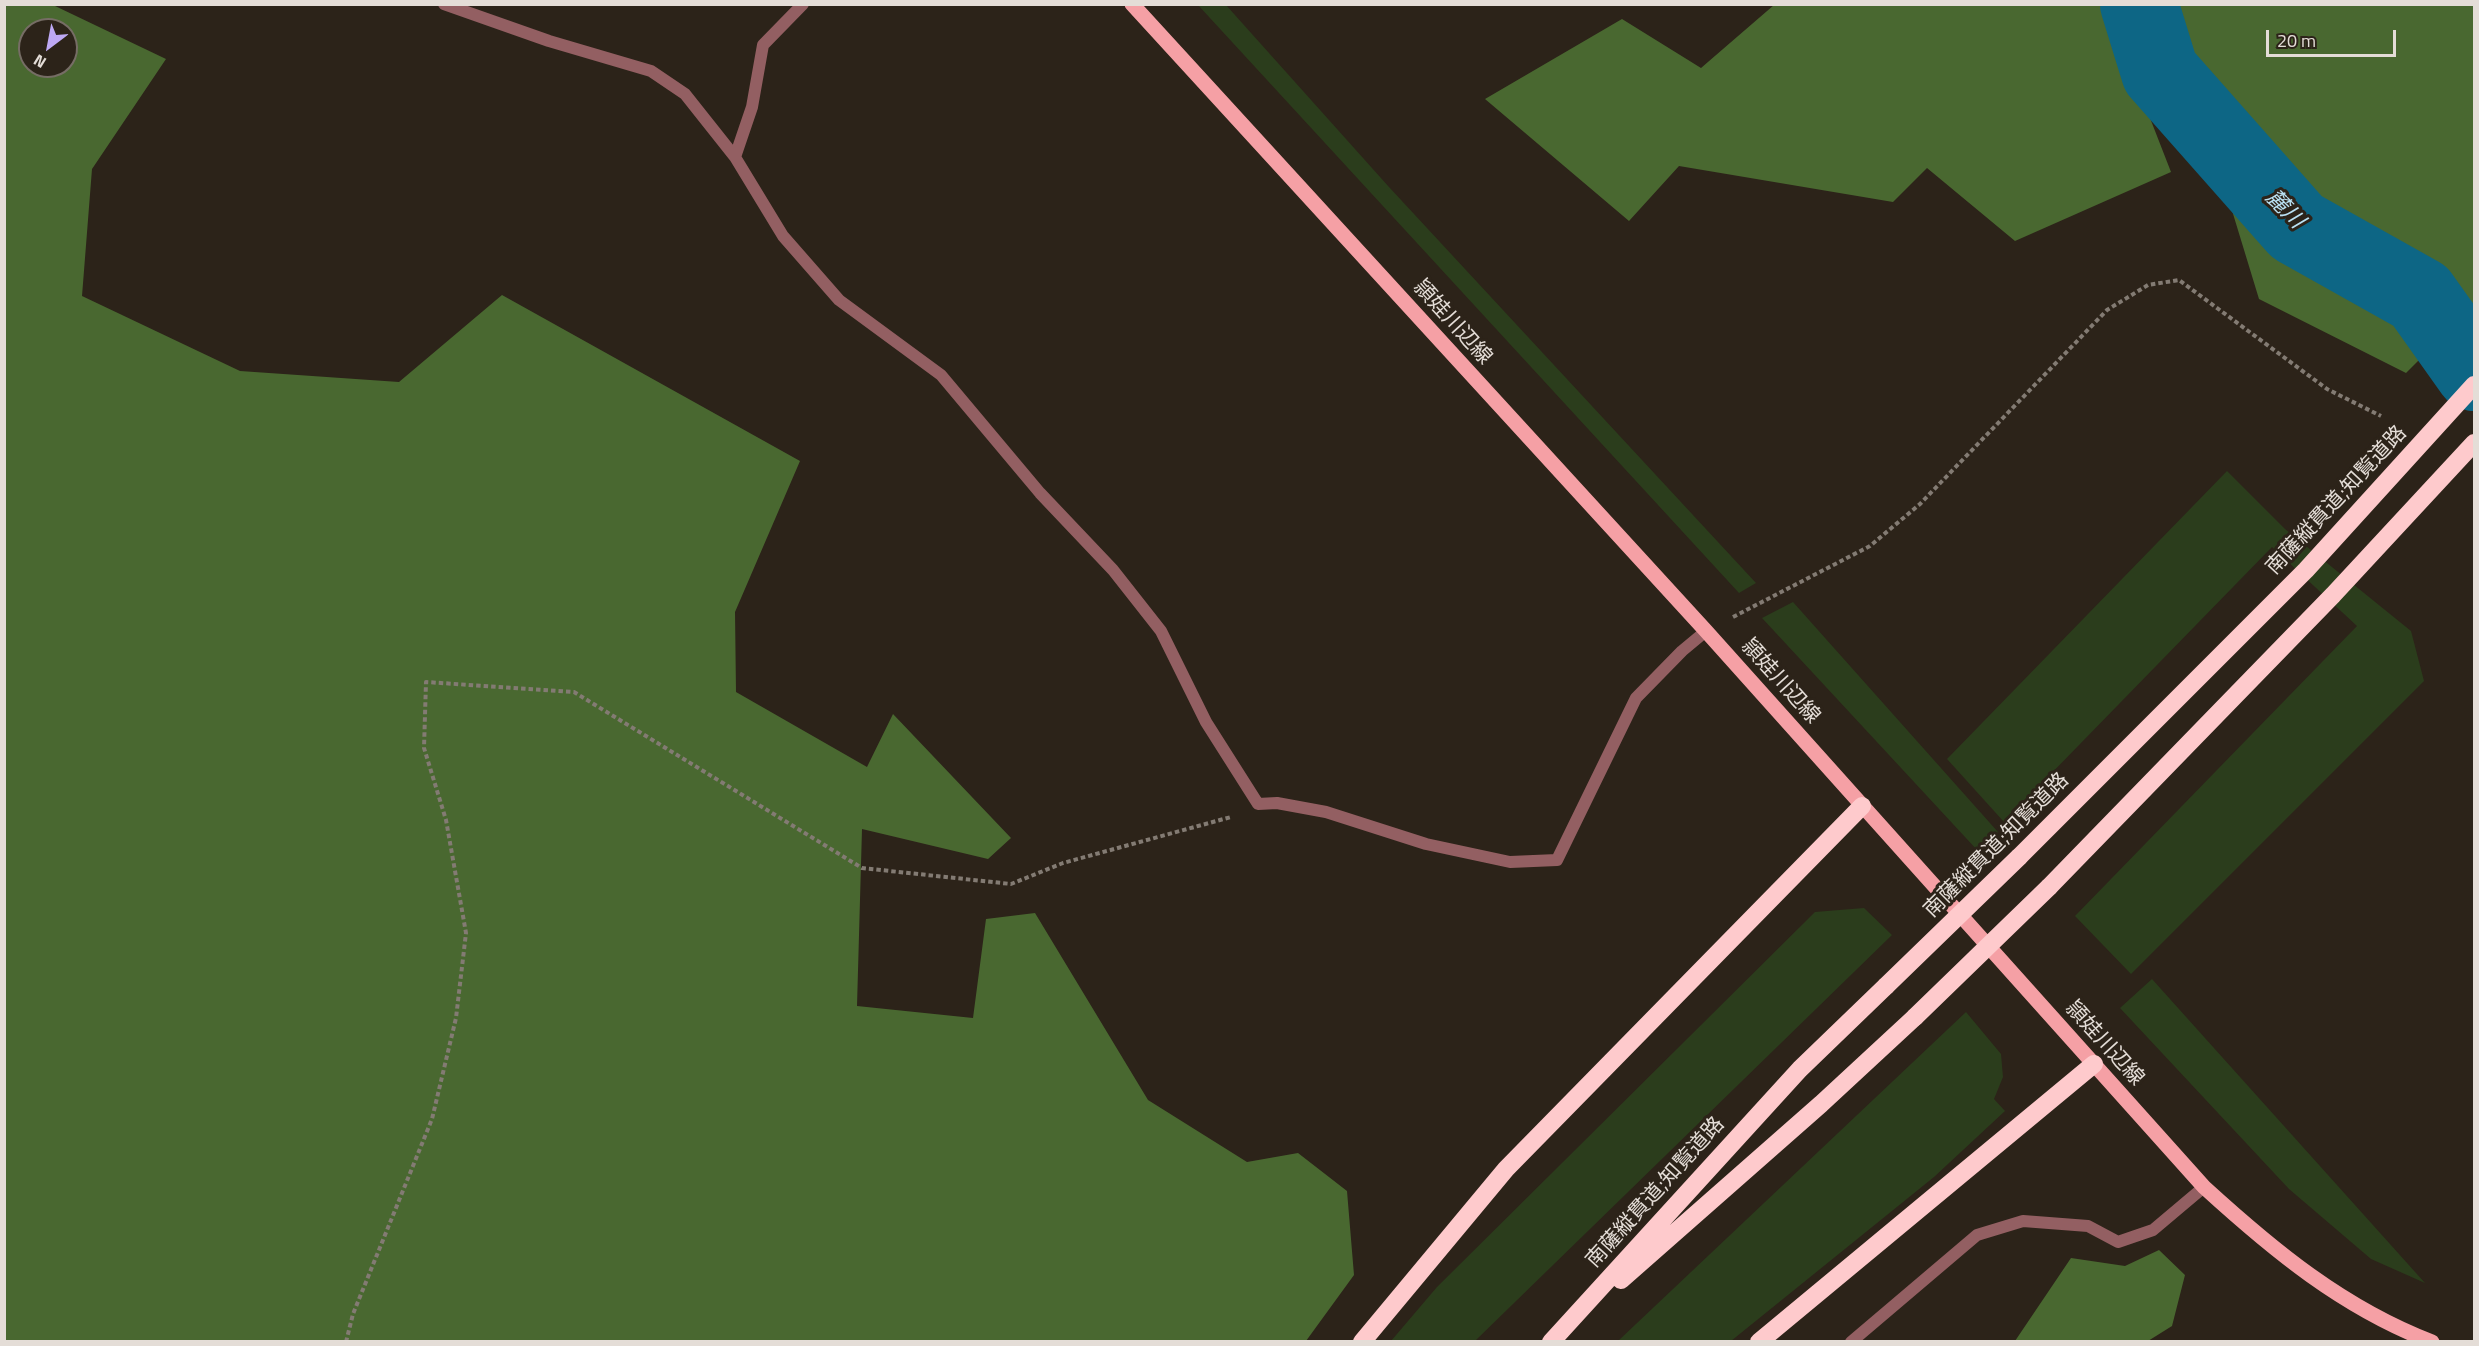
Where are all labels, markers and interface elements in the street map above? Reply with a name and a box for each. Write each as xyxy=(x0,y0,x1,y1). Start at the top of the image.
north arrow xyxy=(18,18,78,78)
scale bar xyxy=(2269,18,2400,56)
text: 20 m xyxy=(2277,27,2316,54)
text: N xyxy=(28,48,51,75)
water label: 麓川 xyxy=(2259,185,2309,235)
street label: 頴娃川辺線 xyxy=(1408,276,1496,370)
street label: 南薩縦貫道;知覧道路 xyxy=(2262,421,2412,581)
street label: 頴娃川辺線 xyxy=(1736,635,1824,729)
street label: 南薩縦貫道;知覧道路 xyxy=(1919,768,2075,924)
street label: 頴娃川辺線 xyxy=(2060,997,2148,1091)
street label: 南薩縦貫道;知覧道路 xyxy=(1582,1112,1730,1274)

